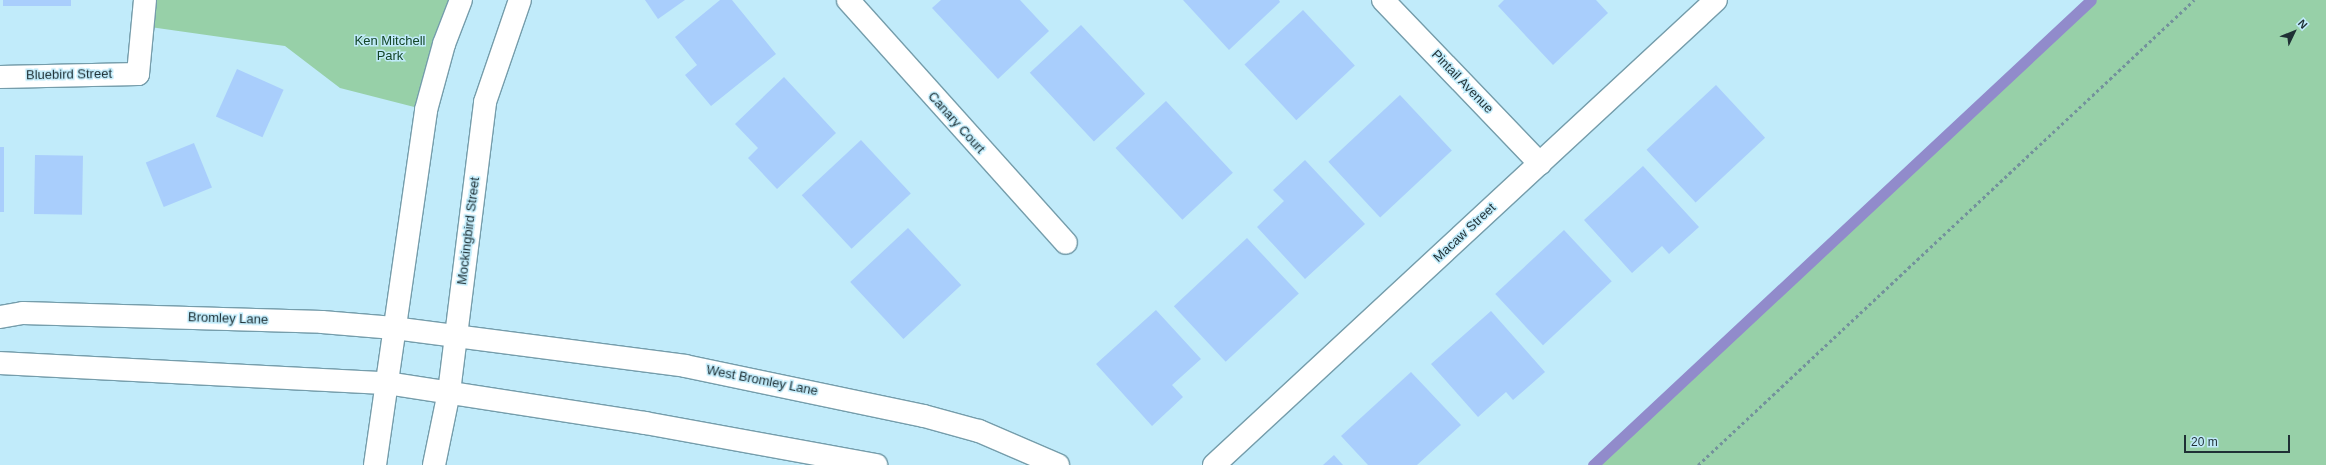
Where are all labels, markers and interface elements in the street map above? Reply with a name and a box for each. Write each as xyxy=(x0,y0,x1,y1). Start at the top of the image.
north arrow xyxy=(2274,12,2314,52)
text: N xyxy=(2296,17,2310,31)
park label: Ken Mitchell Park xyxy=(355,34,425,65)
street label: Pintail Avenue xyxy=(1428,47,1496,117)
street label: Bluebird Street xyxy=(26,66,112,84)
street label: Canary Court xyxy=(924,89,988,157)
street label: Mockingbird Street xyxy=(455,176,483,286)
street label: Macaw Street xyxy=(1431,200,1499,266)
street label: Bromley Lane xyxy=(188,310,268,328)
street label: West Bromley Lane xyxy=(705,363,819,399)
scale bar xyxy=(2186,427,2292,453)
text: 20 m xyxy=(2191,435,2218,449)

